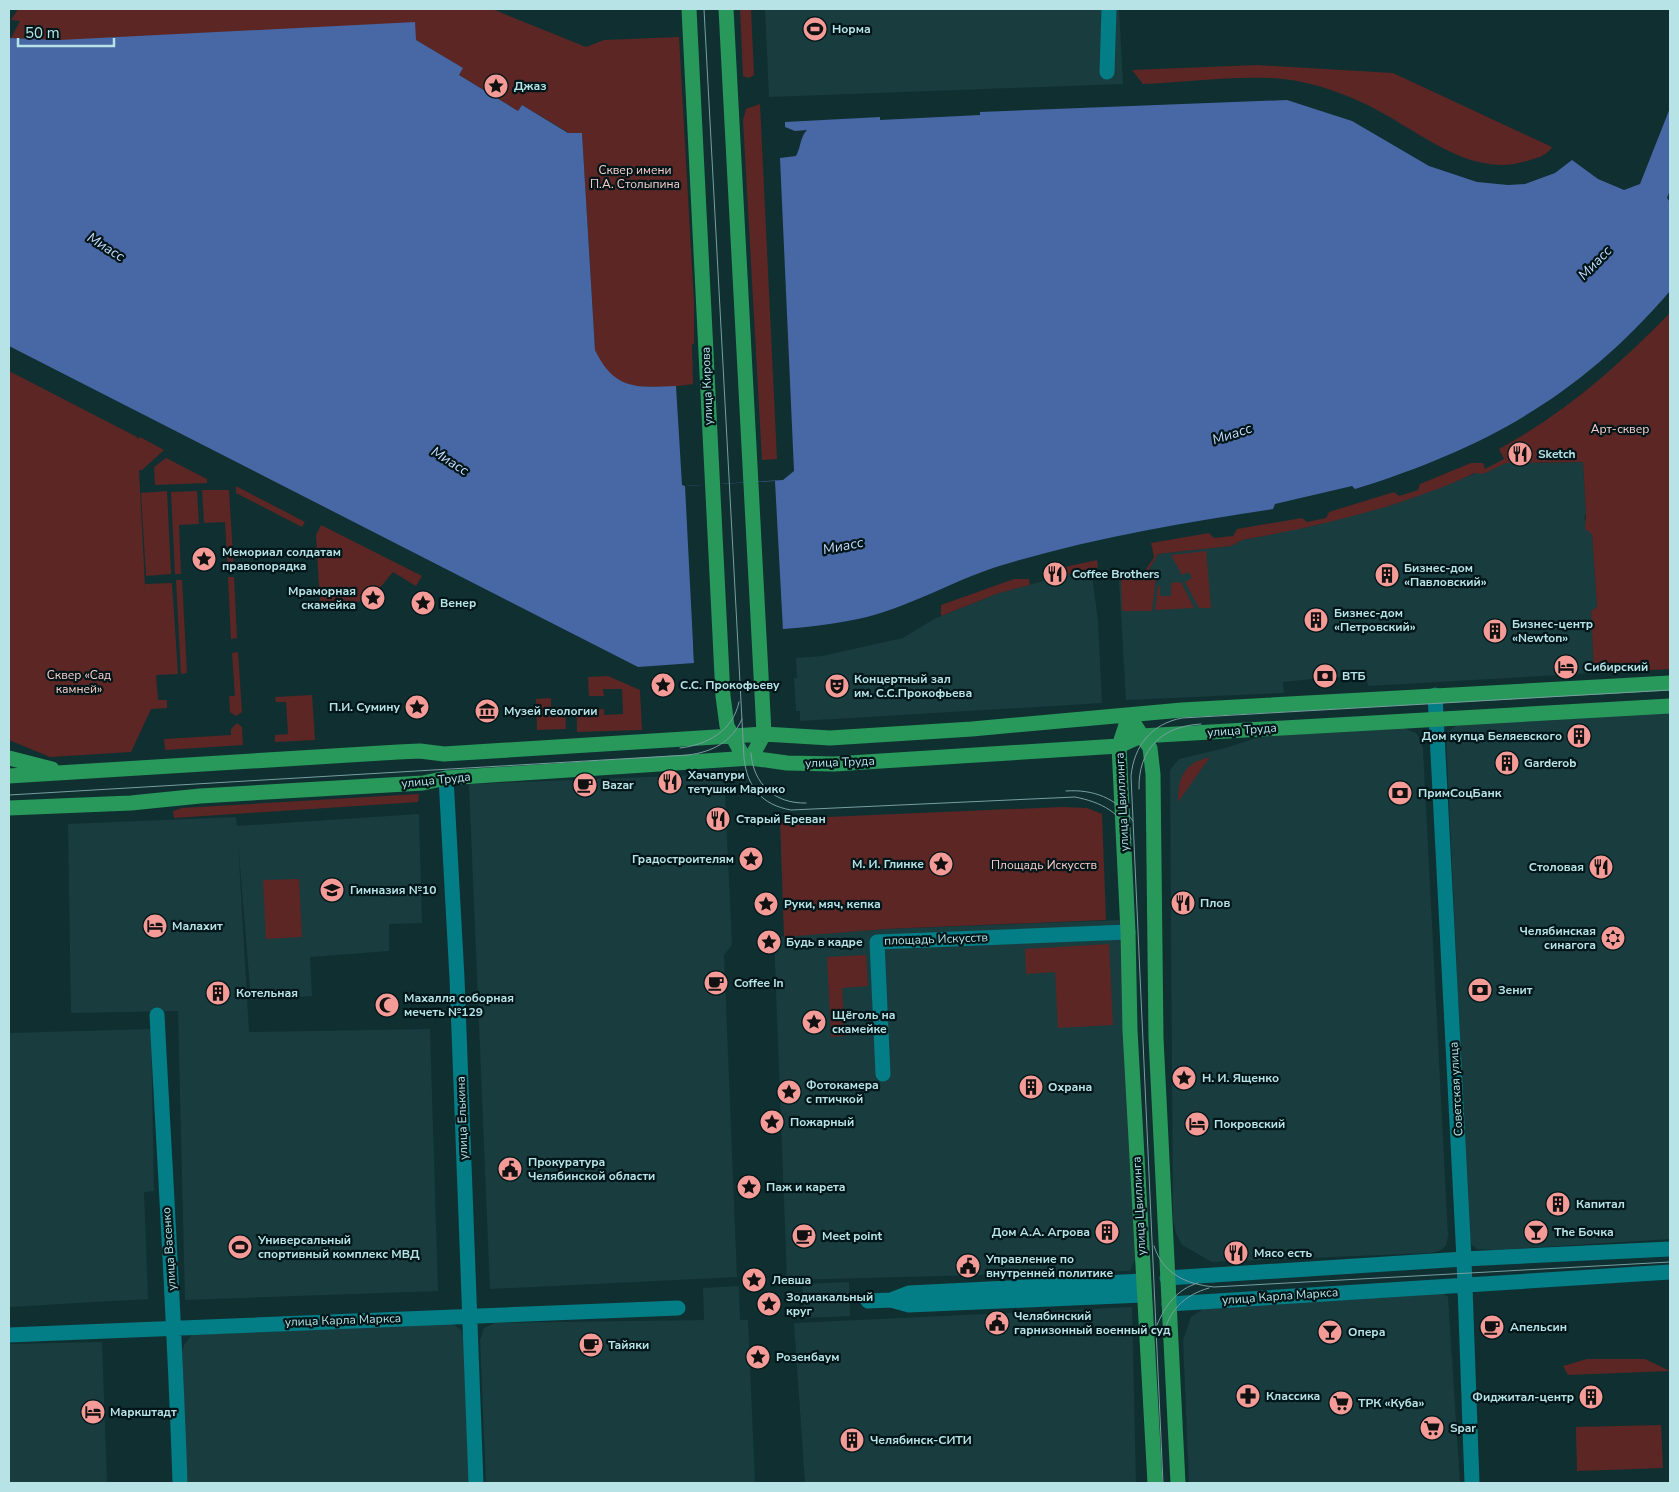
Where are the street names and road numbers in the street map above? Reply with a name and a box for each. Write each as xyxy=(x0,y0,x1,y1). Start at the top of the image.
street label: улица Кирова xyxy=(698,347,716,425)
street label: улица Труда xyxy=(1207,720,1277,740)
street label: улица Цвиллинга xyxy=(1111,752,1133,852)
street label: улица Труда xyxy=(805,753,875,771)
street label: улица Труда xyxy=(401,768,471,792)
street label: площадь Искусств xyxy=(884,929,989,949)
street label: Советская улица xyxy=(1446,1041,1466,1137)
street label: улица Елькина xyxy=(453,1076,471,1160)
street label: улица Цвиллинга xyxy=(1128,1156,1150,1256)
street label: улица Васенко xyxy=(158,1207,180,1291)
street label: улица Карла Маркса xyxy=(1221,1284,1339,1308)
street label: улица Карла Маркса xyxy=(285,1310,401,1330)

